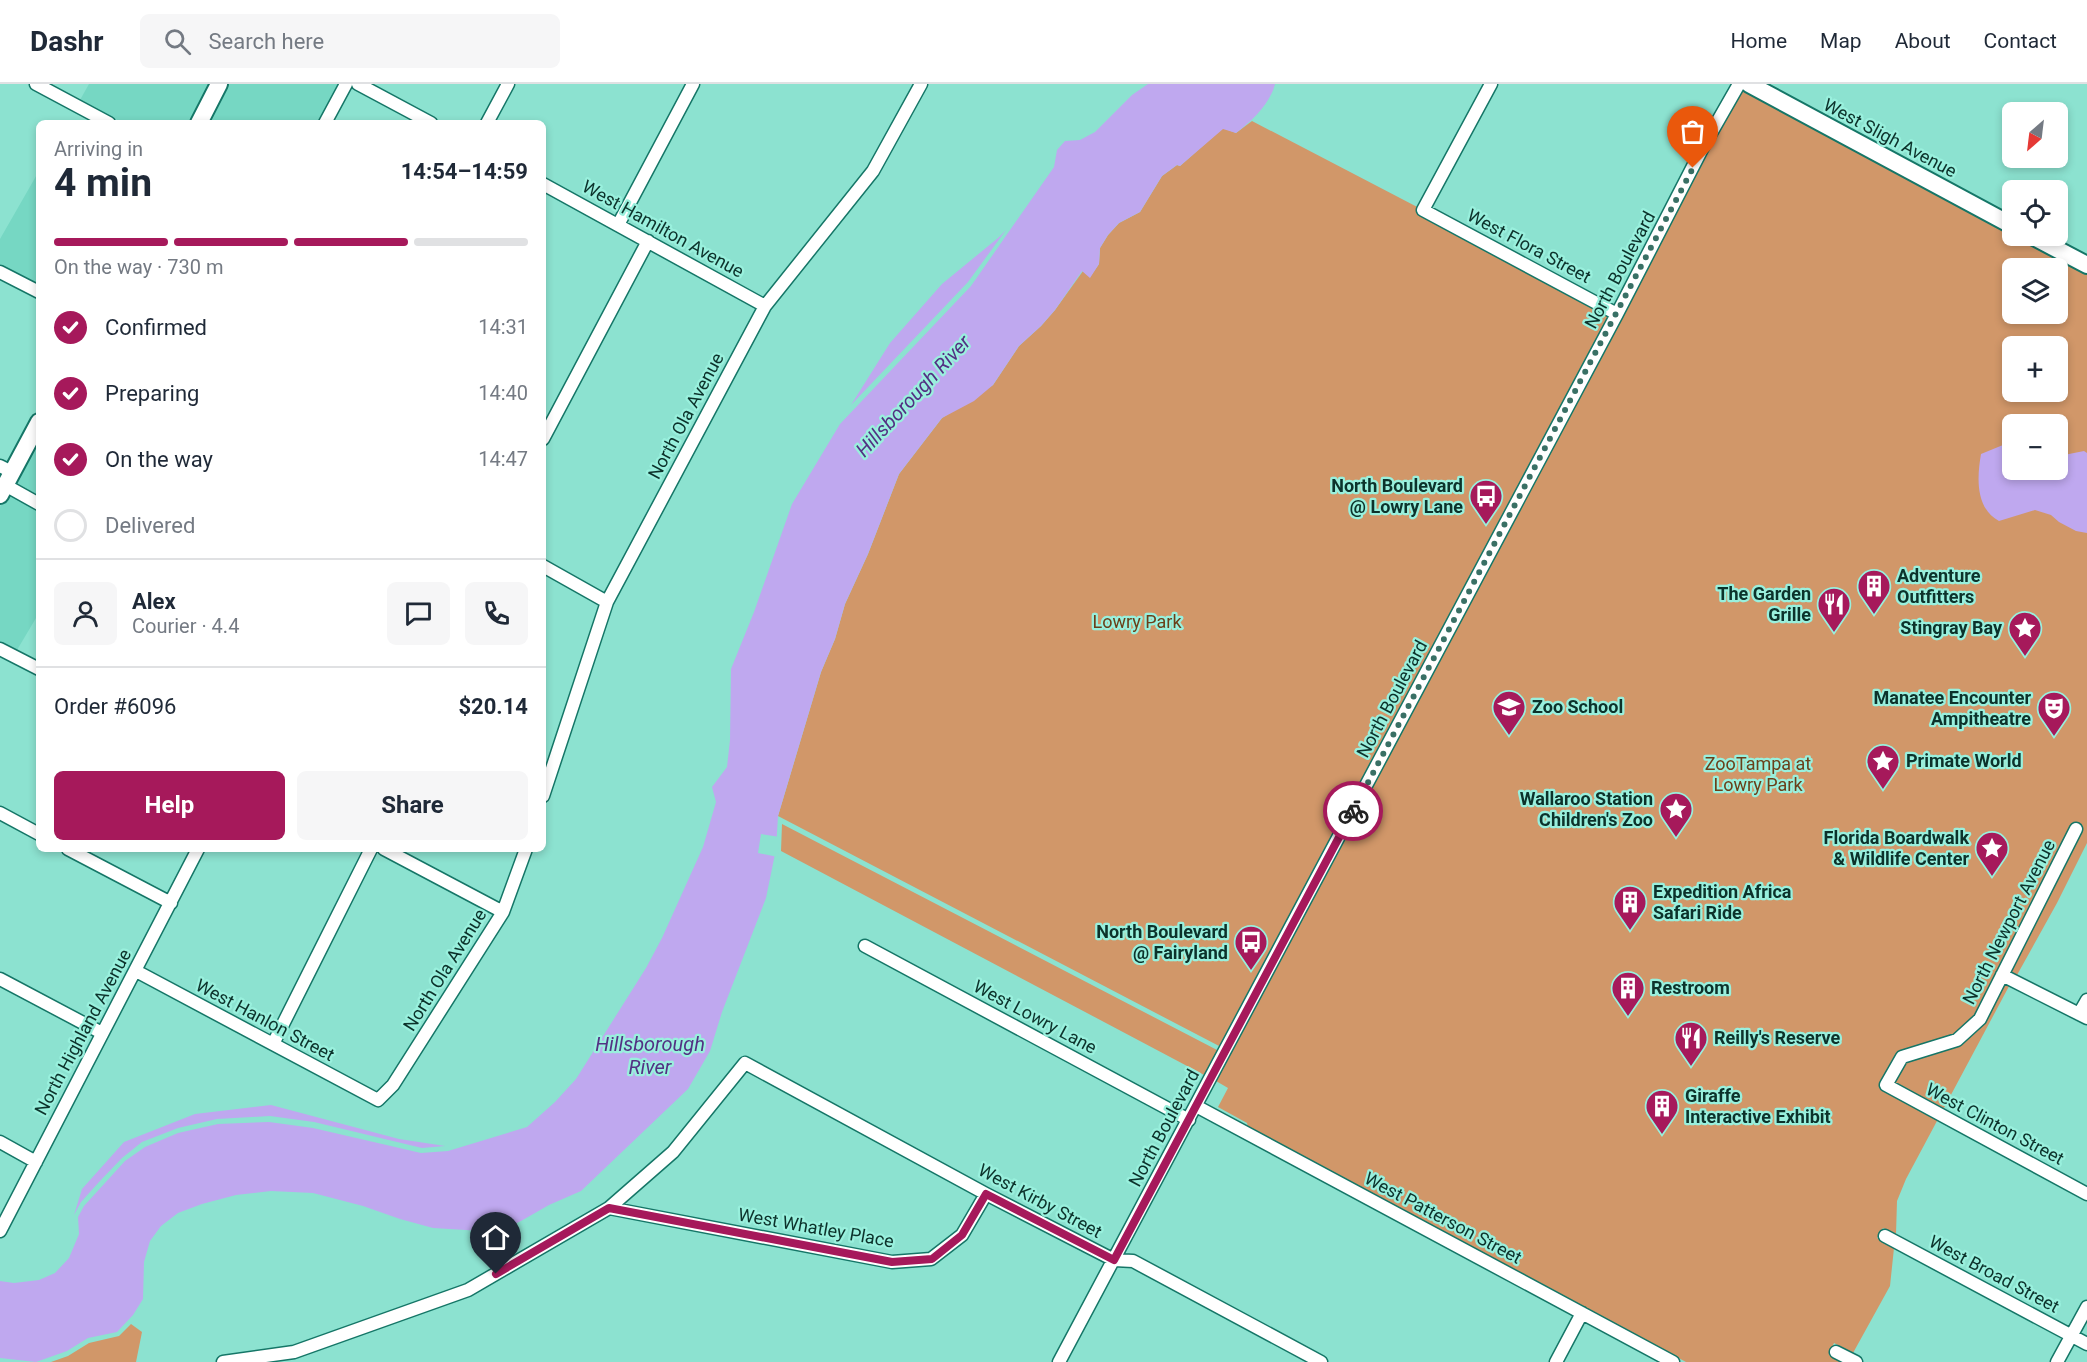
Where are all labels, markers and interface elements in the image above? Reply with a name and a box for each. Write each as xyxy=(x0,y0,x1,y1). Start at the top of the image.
search box xyxy=(140,14,560,68)
text: Dashr xyxy=(30,25,104,58)
icon: search xyxy=(161,25,194,58)
text: Search here xyxy=(209,29,324,54)
text: Home xyxy=(1731,29,1787,53)
text: Map xyxy=(1820,29,1862,53)
text: About xyxy=(1895,29,1951,53)
text: Contact xyxy=(1984,29,2057,53)
street label: West Sligh Avenue xyxy=(1820,94,1960,181)
north arrow xyxy=(2002,102,2068,168)
map controls xyxy=(2002,102,2068,480)
pin xyxy=(1667,106,1718,168)
icon: bag xyxy=(1676,115,1709,148)
text: Arriving in xyxy=(54,137,143,161)
text: 14:54–14:59 xyxy=(401,159,528,184)
text: 4 min xyxy=(54,160,152,206)
street label: West Hamilton Avenue xyxy=(579,175,748,282)
button: locate xyxy=(2002,180,2068,246)
street label: West Flora Street xyxy=(1464,204,1595,287)
street label: North Boulevard xyxy=(1580,208,1659,332)
text: On the way · 730 m xyxy=(54,255,223,279)
button: layers xyxy=(2002,258,2068,324)
icon: check xyxy=(54,311,87,344)
text: Confirmed xyxy=(105,315,207,340)
text: 14:31 xyxy=(478,315,528,339)
water label: Hillsborough River xyxy=(851,329,976,462)
button: + xyxy=(2002,336,2068,402)
street label: North Ola Avenue xyxy=(643,349,728,482)
icon: check xyxy=(54,377,87,410)
text: Preparing xyxy=(105,381,199,406)
text: 14:40 xyxy=(478,381,528,405)
button: − xyxy=(2002,414,2068,480)
icon: check xyxy=(54,443,87,476)
text: On the way xyxy=(105,447,213,472)
text: 14:47 xyxy=(478,447,528,471)
place label: North Boulevard @ Lowry Lane xyxy=(1331,475,1463,517)
bus stop icon: North Boulevard @ Lowry Lane xyxy=(1468,478,1504,525)
text: Delivered xyxy=(105,513,195,538)
place label: Adventure Outfitters xyxy=(1897,565,1981,607)
building icon: Adventure Outfitters xyxy=(1856,568,1892,615)
button: person xyxy=(54,582,117,645)
button: chat xyxy=(387,582,450,645)
button: phone xyxy=(465,582,528,645)
place label: The Garden Grille xyxy=(1717,583,1811,625)
restaurant icon: The Garden Grille xyxy=(1816,586,1852,633)
text: Alex xyxy=(132,589,176,614)
place icon: Stingray Bay xyxy=(2007,610,2043,657)
park label: Lowry Park xyxy=(1093,611,1182,632)
text: Courier · 4.4 xyxy=(132,614,239,638)
place label: Stingray Bay xyxy=(1900,617,2003,638)
street label: North Boulevard xyxy=(1352,637,1431,761)
place label: Manatee Encounter Ampitheatre xyxy=(1874,687,2031,729)
school or university icon: Zoo School xyxy=(1491,689,1527,736)
theatre icon: Manatee Encounter Ampitheatre xyxy=(2036,690,2072,737)
text: Order #6096 xyxy=(54,694,176,719)
text: $20.14 xyxy=(459,694,528,719)
place label: Zoo School xyxy=(1532,696,1623,717)
place icon: Primate World xyxy=(1865,743,1901,790)
place label: Primate World xyxy=(1906,750,2022,771)
park label: ZooTampa at Lowry Park xyxy=(1705,753,1811,795)
button: Help xyxy=(54,771,285,840)
button: Share xyxy=(297,771,528,840)
courier xyxy=(1323,781,1383,841)
place label: Wallaroo Station Children's Zoo xyxy=(1520,788,1653,830)
place icon: Wallaroo Station Children's Zoo xyxy=(1658,791,1694,838)
icon: bike xyxy=(1337,795,1370,828)
place label: Florida Boardwalk & Wildlife Center xyxy=(1824,827,1969,869)
place icon: Florida Boardwalk & Wildlife Center xyxy=(1974,830,2010,877)
street label: North Newport Avenue xyxy=(1958,836,2059,1008)
place label: Expedition Africa Safari Ride xyxy=(1653,881,1792,923)
building icon: Expedition Africa Safari Ride xyxy=(1612,884,1648,931)
street label: North Ola Avenue xyxy=(399,905,491,1035)
place label: North Boulevard @ Fairyland xyxy=(1096,921,1228,963)
bus stop icon: North Boulevard @ Fairyland xyxy=(1233,924,1269,971)
street label: North Highland Avenue xyxy=(30,945,135,1118)
building icon: Restroom xyxy=(1610,970,1646,1017)
street label: West Hanlon Street xyxy=(192,974,338,1065)
street label: West Lowry Lane xyxy=(970,975,1100,1058)
place label: Restroom xyxy=(1651,977,1730,998)
restaurant icon: Reilly's Reserve xyxy=(1673,1020,1709,1067)
place label: Reilly's Reserve xyxy=(1714,1027,1841,1048)
water label: Hillsborough River xyxy=(595,1032,705,1079)
street label: North Boulevard xyxy=(1124,1066,1203,1190)
street label: West Clinton Street xyxy=(1923,1078,2068,1169)
place label: Giraffe Interactive Exhibit xyxy=(1685,1085,1831,1127)
building icon: Giraffe Interactive Exhibit xyxy=(1644,1088,1680,1135)
street label: West Kirby Street xyxy=(975,1159,1106,1242)
street label: West Patterson Street xyxy=(1361,1167,1525,1268)
street label: West Whatley Place xyxy=(737,1203,896,1252)
pin xyxy=(470,1212,521,1274)
icon: home xyxy=(479,1221,512,1254)
street label: West Broad Street xyxy=(1926,1230,2063,1317)

